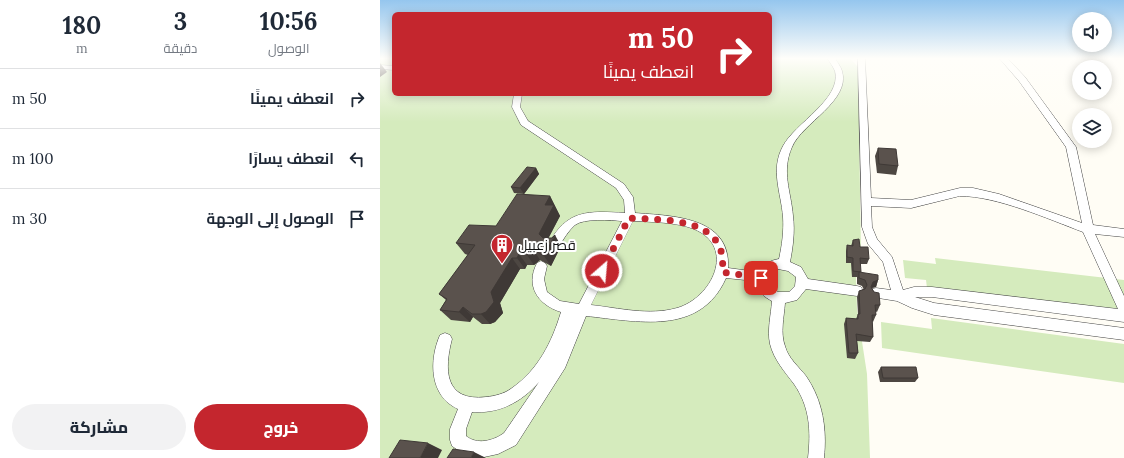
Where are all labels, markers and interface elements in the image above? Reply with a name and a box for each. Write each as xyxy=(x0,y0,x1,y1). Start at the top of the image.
text: 3 xyxy=(174,6,187,37)
text: 10:56 xyxy=(260,6,318,37)
text: 180 xyxy=(62,10,101,41)
map controls xyxy=(1072,12,1112,148)
button: sound xyxy=(1072,12,1112,52)
text: 50 m xyxy=(628,20,694,56)
icon: right xyxy=(708,28,760,80)
text: m xyxy=(76,40,88,57)
text: دقيقة xyxy=(164,40,197,57)
text: الوصول xyxy=(268,40,309,57)
text: انعطف يمينًا xyxy=(603,60,694,83)
button: search xyxy=(1072,60,1112,100)
icon: right xyxy=(346,88,368,110)
text: 50 m xyxy=(12,89,47,108)
text: انعطف يمينًا xyxy=(250,89,334,108)
button: layers xyxy=(1072,108,1112,148)
icon: left xyxy=(346,148,368,170)
text: 100 m xyxy=(12,149,53,168)
text: انعطف يسارًا xyxy=(248,149,334,168)
icon: arrive xyxy=(346,208,368,230)
text: 30 m xyxy=(12,209,47,228)
text: الوصول إلى الوجهة xyxy=(207,209,334,228)
building icon: قصر زعبيل xyxy=(489,232,515,265)
place label: قصر زعبيل xyxy=(518,236,576,254)
position arrow xyxy=(581,250,623,292)
pin xyxy=(744,261,778,295)
icon: arrive xyxy=(750,267,772,289)
button: مشاركة xyxy=(12,404,186,450)
button: خروج xyxy=(194,404,368,450)

